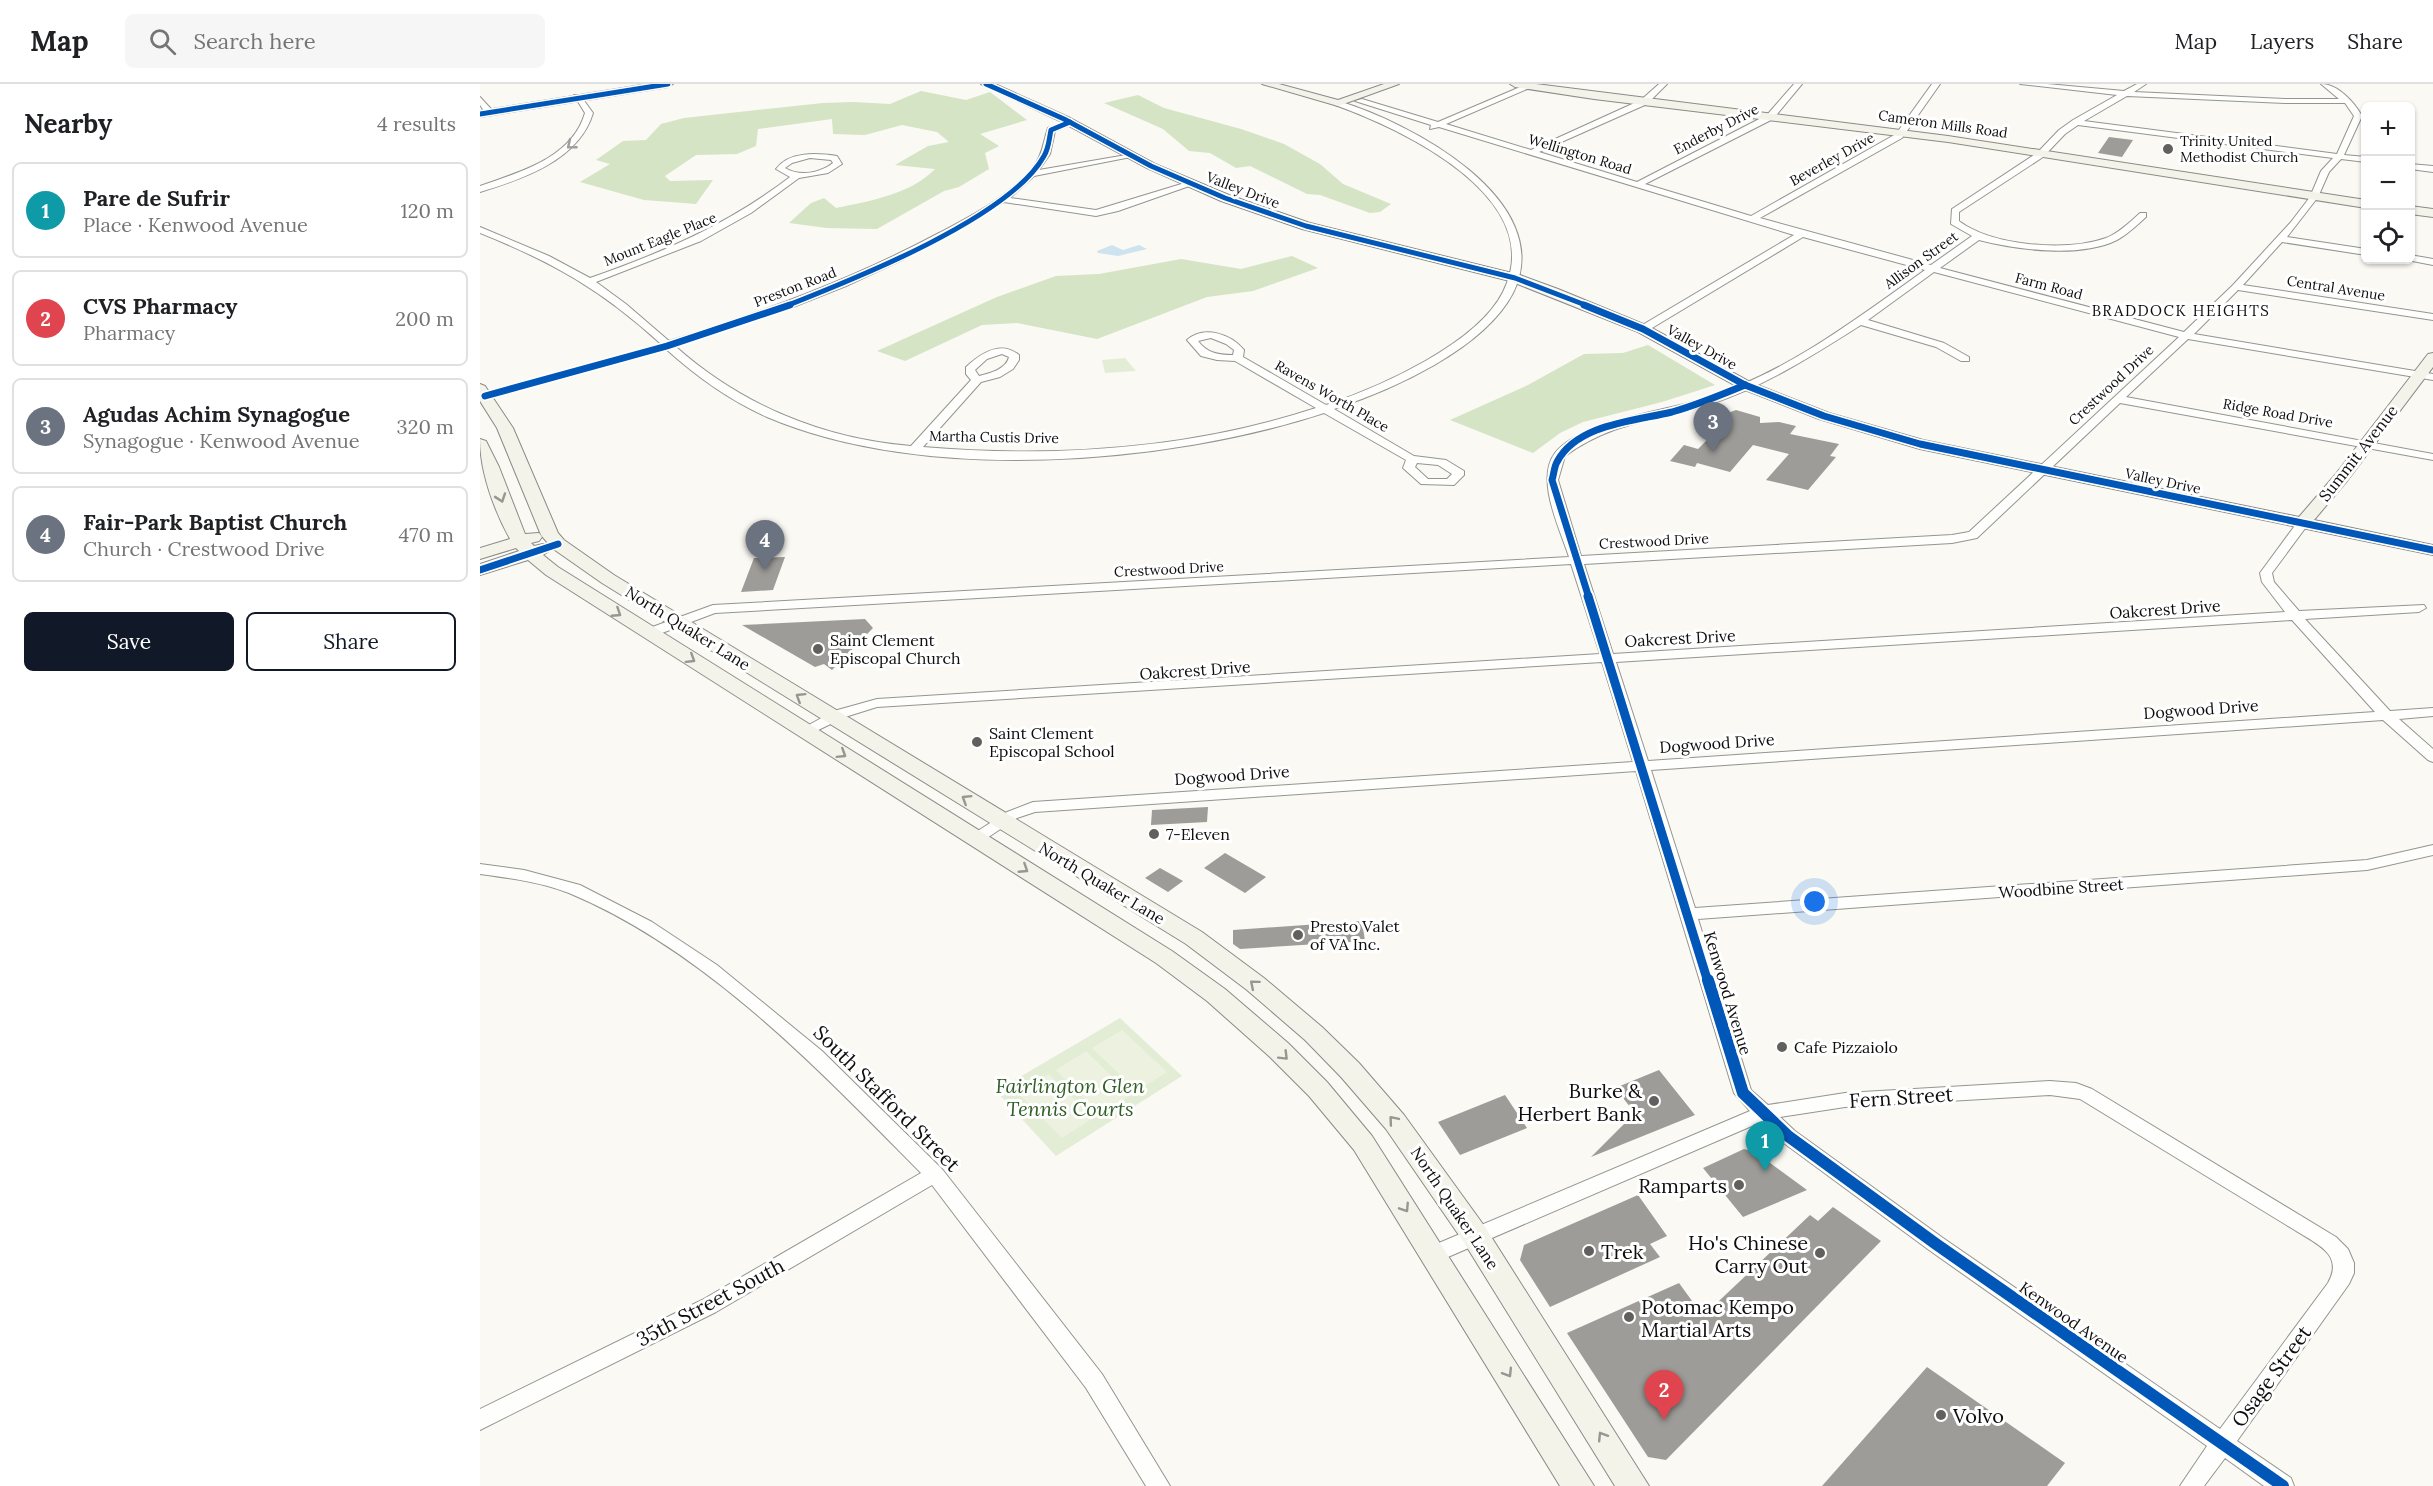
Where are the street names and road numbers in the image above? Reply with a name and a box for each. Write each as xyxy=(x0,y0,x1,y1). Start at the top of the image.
street label: Enderby Drive xyxy=(1670,100,1762,158)
street label: Cameron Mills Road xyxy=(1877,106,2009,142)
street label: Beverley Drive xyxy=(1786,128,1878,190)
street label: Wellington Road xyxy=(1526,130,1634,178)
street label: Valley Drive xyxy=(1203,167,1283,212)
street label: Mount Eagle Place xyxy=(601,208,720,270)
street label: Allison Street xyxy=(1880,227,1962,293)
street label: Preston Road xyxy=(751,263,839,311)
street label: Farm Road xyxy=(2013,268,2085,304)
street label: Central Avenue xyxy=(2286,271,2387,305)
street label: Valley Drive xyxy=(1663,320,1741,374)
street label: Crestwood Drive xyxy=(2065,341,2158,429)
street label: Ravens Worth Place xyxy=(1272,356,1393,436)
street label: Ridge Road Drive xyxy=(2222,394,2335,432)
street label: Summit Avenue xyxy=(2314,401,2402,505)
street label: Martha Custis Drive xyxy=(929,427,1060,447)
street label: Valley Drive xyxy=(2122,464,2203,498)
street label: Crestwood Drive xyxy=(1599,529,1710,553)
street label: Crestwood Drive xyxy=(1114,557,1225,581)
street label: North Quaker Lane xyxy=(622,581,754,675)
street label: Oakcrest Drive xyxy=(2109,595,2222,623)
street label: Oakcrest Drive xyxy=(1624,625,1736,651)
street label: Oakcrest Drive xyxy=(1139,656,1252,684)
street label: Dogwood Drive xyxy=(2143,695,2260,723)
street label: Dogwood Drive xyxy=(1659,729,1776,757)
street label: Dogwood Drive xyxy=(1174,761,1291,789)
street label: North Quaker Lane xyxy=(1035,837,1169,929)
street label: Woodbine Street xyxy=(1998,874,2125,902)
street label: Kenwood Avenue xyxy=(1700,929,1756,1058)
street label: South Stafford Street xyxy=(808,1019,966,1177)
street label: Fern Street xyxy=(1848,1081,1954,1113)
street label: North Quaker Lane xyxy=(1407,1143,1504,1273)
street label: 35th Street South xyxy=(632,1253,788,1351)
street label: Kenwood Avenue xyxy=(2016,1277,2133,1367)
street label: Osage Street xyxy=(2226,1320,2316,1432)

